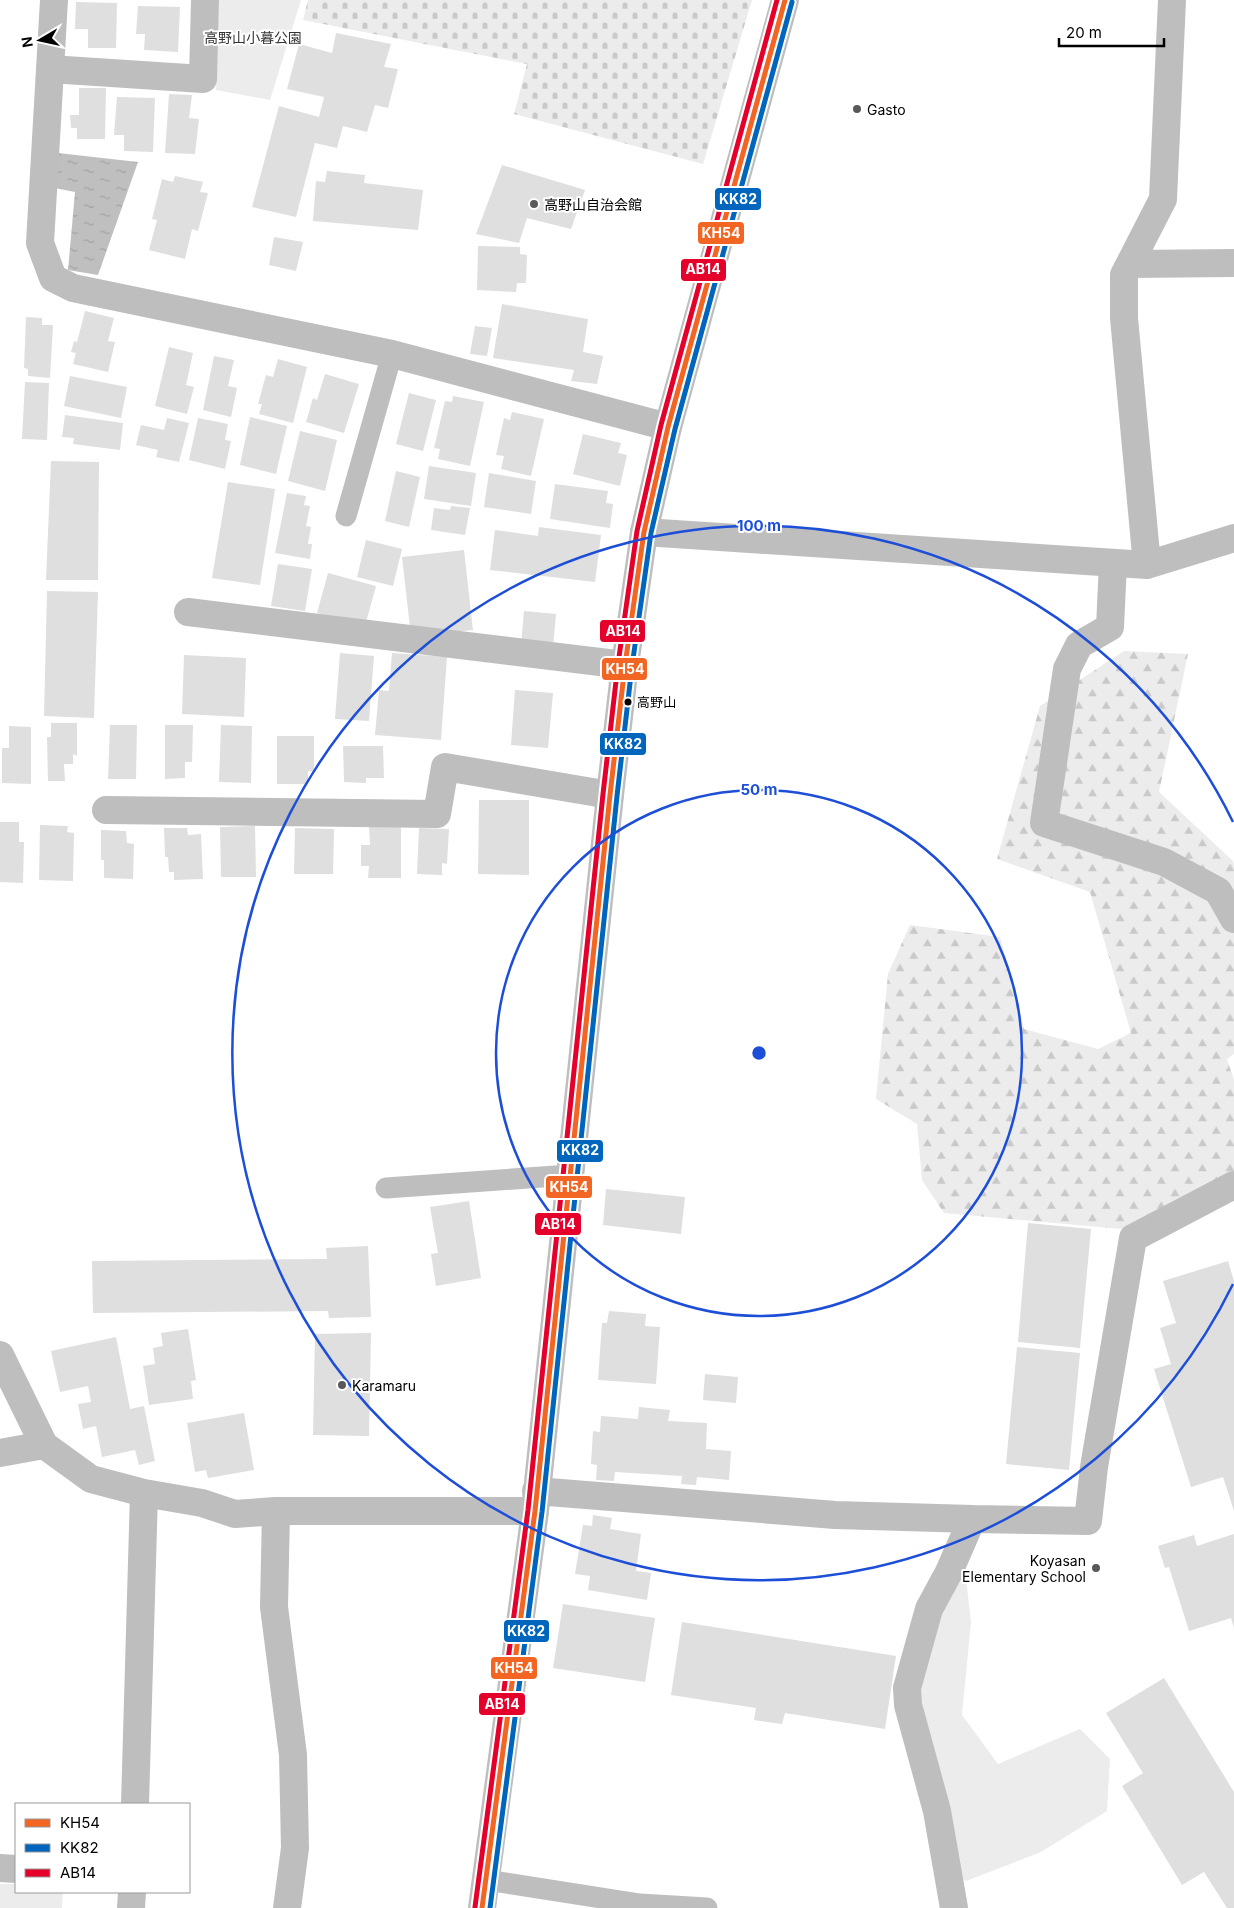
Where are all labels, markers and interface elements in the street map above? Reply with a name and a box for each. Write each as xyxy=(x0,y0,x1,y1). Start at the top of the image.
north arrow xyxy=(15,15,65,65)
scale bar xyxy=(1059,15,1164,47)
text: 20 m xyxy=(1066,23,1102,42)
park label: 高野山小暮公園 xyxy=(204,29,302,46)
text: N xyxy=(17,36,36,49)
place label: Gasto xyxy=(867,101,906,118)
marker: Gasto xyxy=(851,103,863,115)
line badge: KK82 xyxy=(714,187,762,211)
text: KK82 xyxy=(719,190,757,207)
place label: 高野山自治会館 xyxy=(544,196,642,213)
marker: 高野山自治会館 xyxy=(528,198,540,210)
line badge: KH54 xyxy=(697,221,745,245)
text: KH54 xyxy=(702,224,740,241)
line badge: AB14 xyxy=(680,258,727,282)
text: AB14 xyxy=(685,260,721,277)
text: 100 m xyxy=(737,516,781,535)
line badge: AB14 xyxy=(599,619,646,643)
text: AB14 xyxy=(605,622,641,639)
line badge: KH54 xyxy=(601,657,648,681)
text: KH54 xyxy=(606,660,644,677)
place label: 高野山 xyxy=(637,694,676,710)
marker: 高野山 xyxy=(623,697,633,707)
line badge: KK82 xyxy=(599,732,647,756)
text: KK82 xyxy=(604,735,642,752)
text: 50 m xyxy=(741,780,777,799)
centre of rings xyxy=(750,1044,768,1062)
line badge: KK82 xyxy=(556,1139,604,1163)
text: KK82 xyxy=(561,1141,599,1158)
line badge: KH54 xyxy=(545,1175,593,1199)
text: KH54 xyxy=(550,1178,588,1195)
line badge: AB14 xyxy=(534,1212,582,1236)
text: AB14 xyxy=(540,1215,576,1232)
place label: Karamaru xyxy=(352,1377,416,1394)
marker: Karamaru xyxy=(336,1379,348,1391)
place label: Koyasan Elementary School xyxy=(962,1552,1086,1585)
marker: Koyasan Elementary School xyxy=(1090,1562,1102,1574)
line badge: KK82 xyxy=(503,1619,550,1643)
text: KK82 xyxy=(507,1622,545,1639)
line badge: KH54 xyxy=(490,1656,538,1680)
text: KH54 xyxy=(495,1659,533,1676)
line badge: AB14 xyxy=(478,1692,526,1716)
text: AB14 xyxy=(484,1695,520,1712)
legend xyxy=(15,1803,190,1893)
text: KH54 xyxy=(60,1813,100,1832)
text: KK82 xyxy=(60,1838,99,1857)
text: AB14 xyxy=(60,1863,96,1882)

